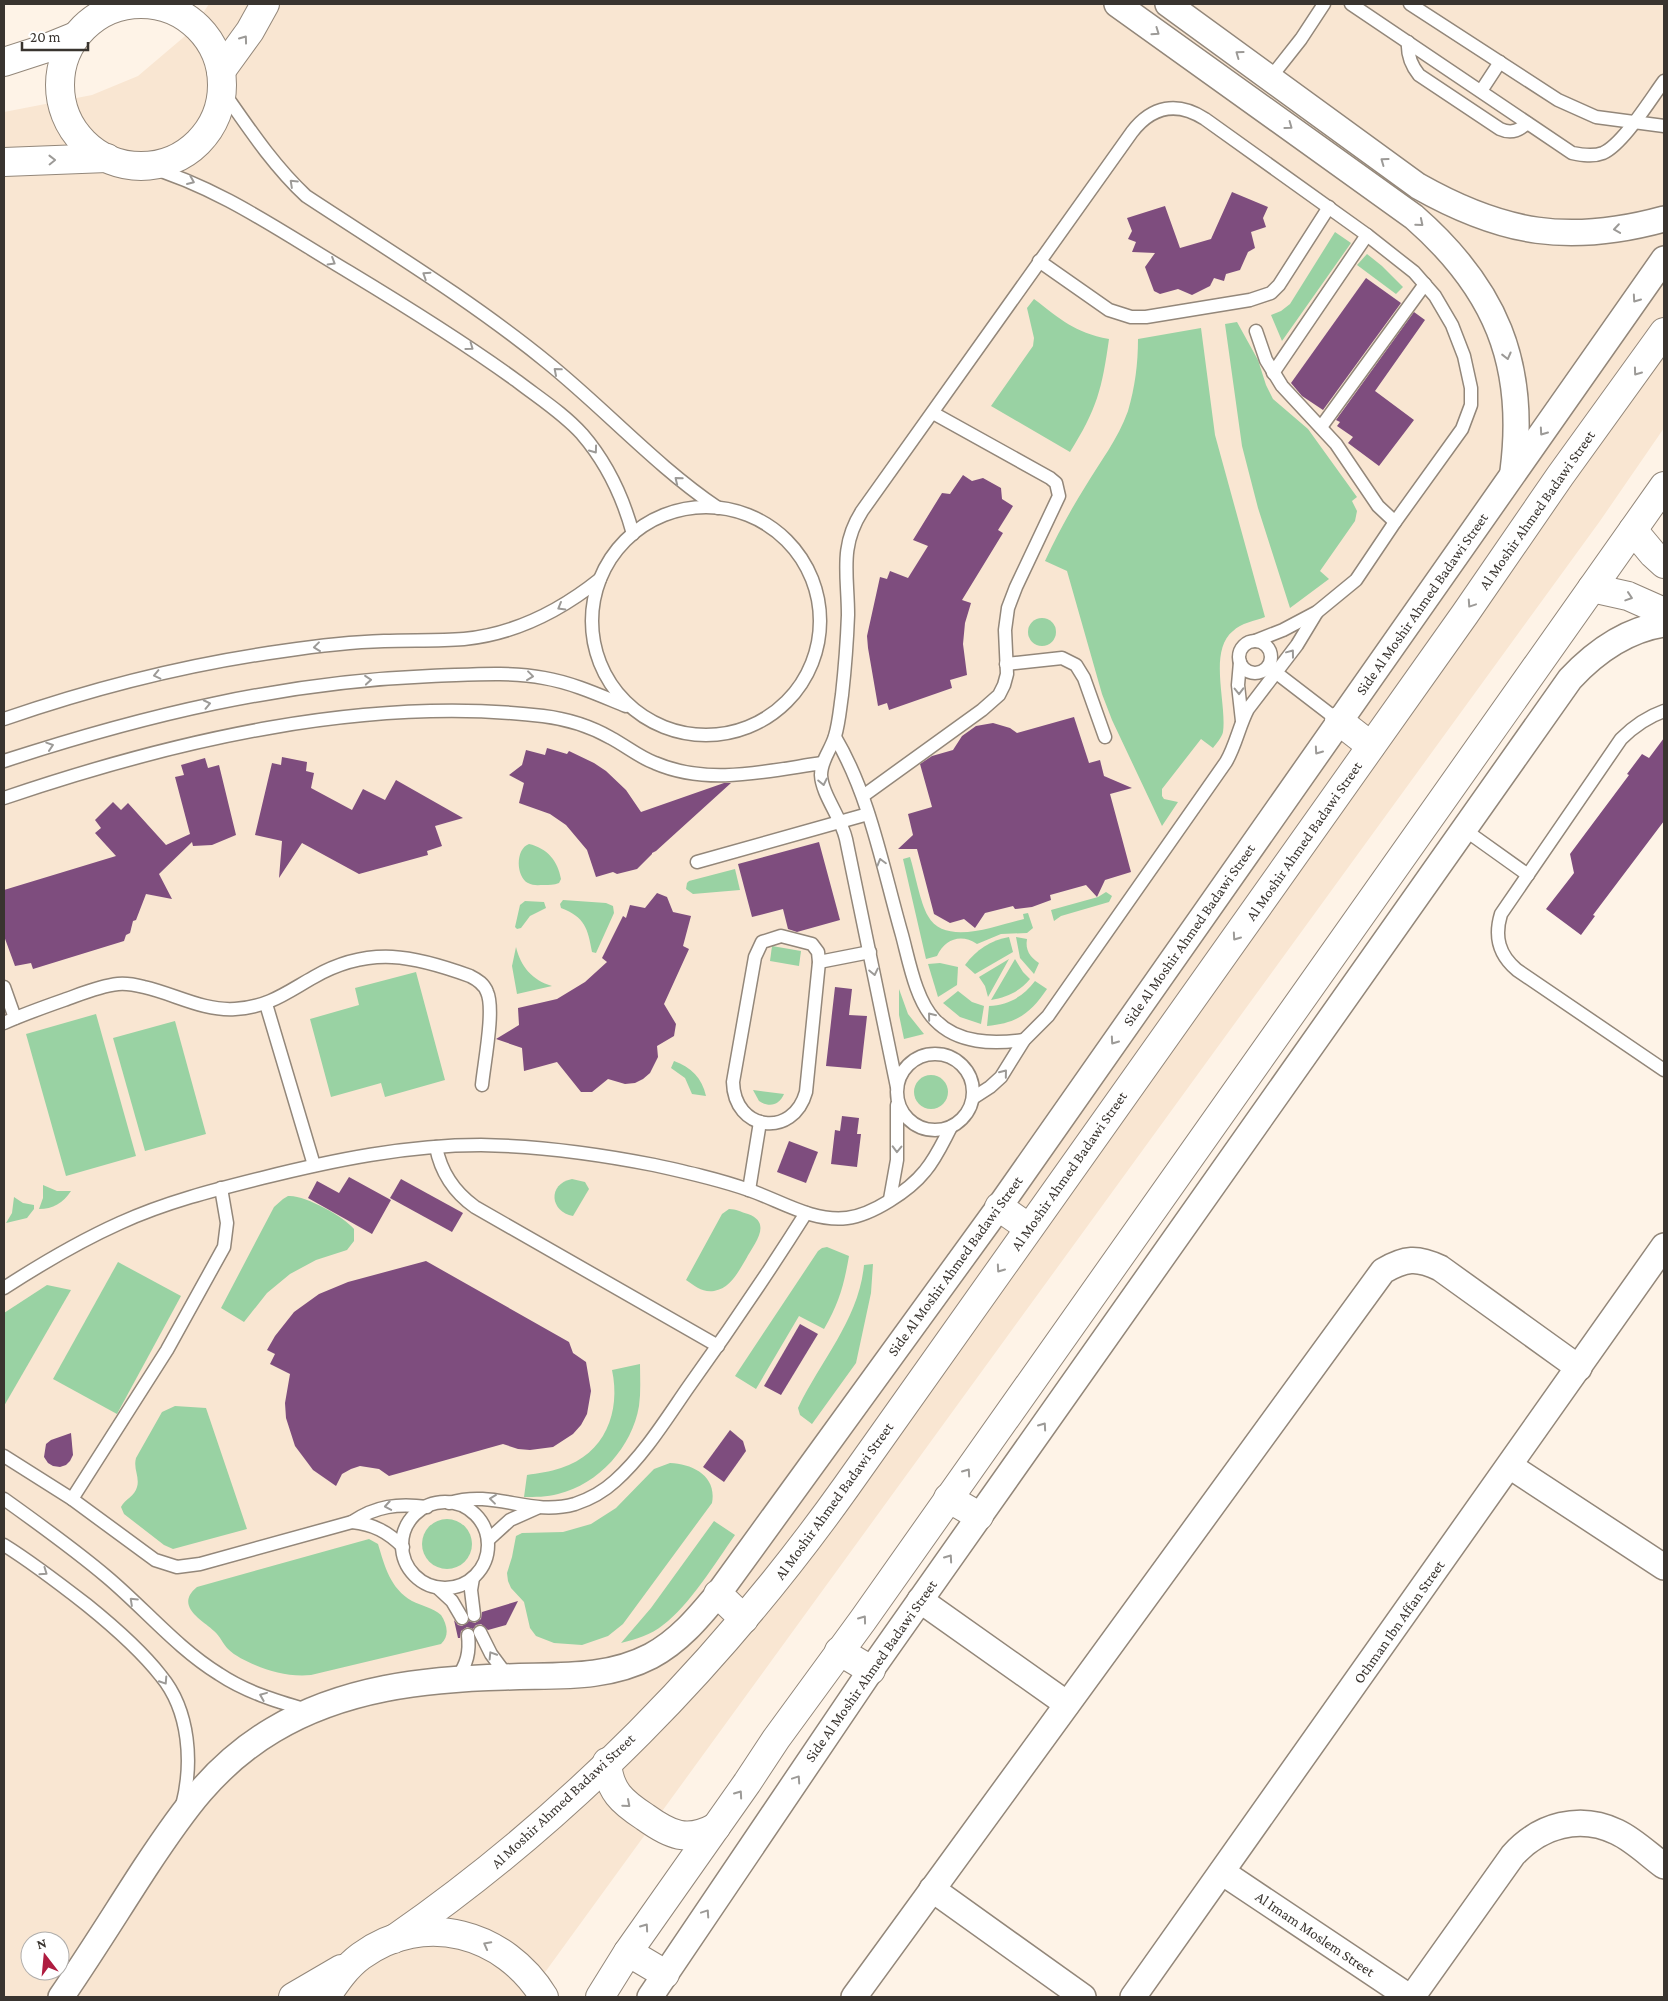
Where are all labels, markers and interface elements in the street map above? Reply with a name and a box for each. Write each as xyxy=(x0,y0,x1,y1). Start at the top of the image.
scale bar xyxy=(22,20,89,52)
one-way arrow xyxy=(1150,26,1160,35)
text: 20 m xyxy=(30,29,61,45)
one-way arrow xyxy=(238,35,248,44)
one-way arrow xyxy=(1235,51,1245,60)
one-way arrow xyxy=(1283,120,1293,129)
one-way arrow xyxy=(49,154,57,165)
one-way arrow xyxy=(1381,158,1390,167)
one-way arrow xyxy=(186,175,195,186)
one-way arrow xyxy=(289,180,298,189)
one-way arrow xyxy=(1414,217,1423,226)
one-way arrow xyxy=(1612,224,1621,234)
one-way arrow xyxy=(327,255,336,265)
one-way arrow xyxy=(423,272,432,281)
one-way arrow xyxy=(1633,293,1642,303)
one-way arrow xyxy=(464,341,474,350)
one-way arrow xyxy=(1502,351,1512,359)
one-way arrow xyxy=(1634,366,1642,375)
one-way arrow xyxy=(554,368,563,377)
one-way arrow xyxy=(1540,426,1549,435)
street label: Al Moshir Ahmed Badawi Street xyxy=(1476,427,1599,592)
one-way arrow xyxy=(589,444,597,453)
one-way arrow xyxy=(675,476,684,485)
street label: Side Al Moshir Ahmed Badawi Street xyxy=(1353,509,1492,698)
one-way arrow xyxy=(1624,591,1633,601)
one-way arrow xyxy=(1468,599,1478,608)
one-way arrow xyxy=(557,600,566,610)
one-way arrow xyxy=(312,641,320,652)
one-way arrow xyxy=(1285,649,1294,659)
one-way arrow xyxy=(152,670,161,680)
one-way arrow xyxy=(526,670,534,681)
one-way arrow xyxy=(364,675,372,686)
one-way arrow xyxy=(1233,688,1244,696)
one-way arrow xyxy=(203,699,211,710)
one-way arrow xyxy=(45,742,54,752)
one-way arrow xyxy=(1315,745,1324,754)
street label: Al Moshir Ahmed Badawi Street xyxy=(1243,758,1366,923)
one-way arrow xyxy=(817,778,828,787)
street label: Side Al Moshir Ahmed Badawi Street xyxy=(1120,840,1259,1029)
one-way arrow xyxy=(877,858,887,866)
one-way arrow xyxy=(1233,931,1241,940)
one-way arrow xyxy=(868,967,879,976)
one-way arrow xyxy=(928,1012,937,1021)
one-way arrow xyxy=(1111,1035,1120,1045)
one-way arrow xyxy=(998,1070,1006,1079)
street label: Al Moshir Ahmed Badawi Street xyxy=(1008,1088,1131,1253)
one-way arrow xyxy=(892,1146,902,1153)
street label: Side Al Moshir Ahmed Badawi Street xyxy=(884,1172,1026,1359)
one-way arrow xyxy=(997,1263,1006,1273)
street label: Al Moshir Ahmed Badawi Street xyxy=(772,1419,897,1583)
one-way arrow xyxy=(1037,1422,1046,1431)
one-way arrow xyxy=(961,1468,970,1477)
one-way arrow xyxy=(488,1494,496,1505)
one-way arrow xyxy=(383,1501,392,1511)
one-way arrow xyxy=(943,1554,952,1564)
street label: Othman Ibn Affan Street xyxy=(1350,1557,1448,1687)
one-way arrow xyxy=(38,1567,47,1575)
street label: Side Al Moshir Ahmed Badawi Street xyxy=(802,1576,941,1765)
one-way arrow xyxy=(129,1597,138,1606)
one-way arrow xyxy=(857,1615,866,1625)
one-way arrow xyxy=(489,1652,499,1661)
one-way arrow xyxy=(158,1675,167,1684)
one-way arrow xyxy=(259,1692,268,1702)
street label: Al Moshir Ahmed Badawi Street xyxy=(488,1730,639,1872)
one-way arrow xyxy=(791,1775,800,1784)
one-way arrow xyxy=(733,1790,742,1800)
one-way arrow xyxy=(622,1799,631,1808)
street label: Al Imam Moslem Street xyxy=(1252,1888,1378,1980)
one-way arrow xyxy=(700,1909,709,1919)
one-way arrow xyxy=(639,1923,648,1933)
north arrow xyxy=(20,1931,70,1981)
text: N xyxy=(35,1934,49,1953)
one-way arrow xyxy=(484,1941,493,1951)

